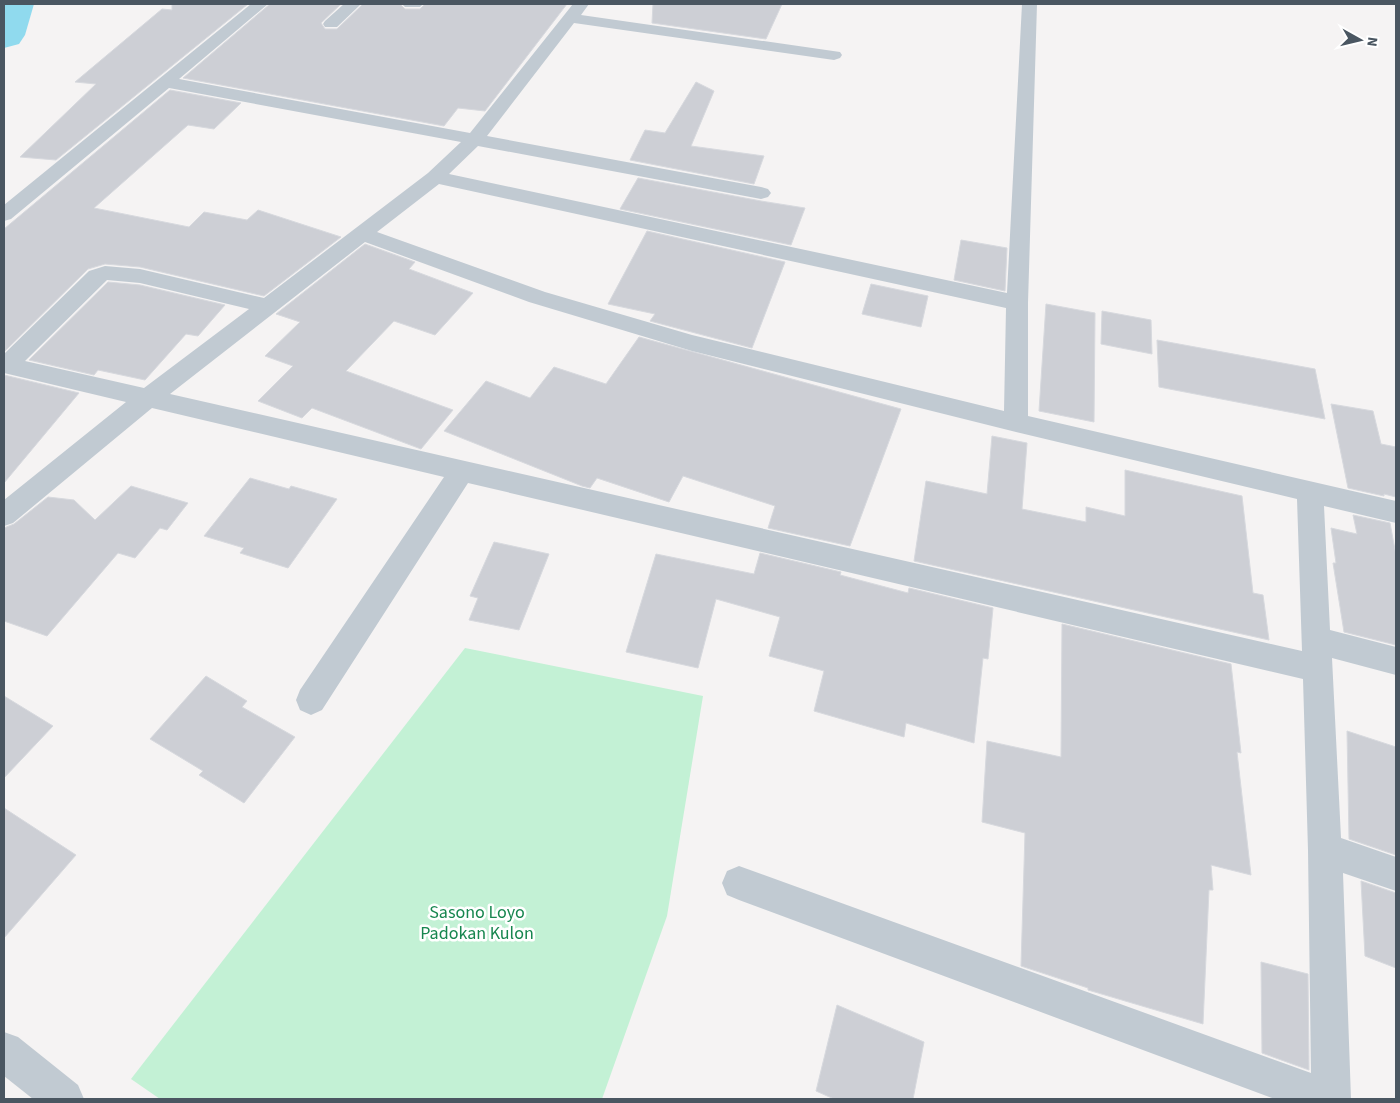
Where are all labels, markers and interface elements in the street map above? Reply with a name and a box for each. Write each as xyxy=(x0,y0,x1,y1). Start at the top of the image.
north arrow xyxy=(1335,15,1385,65)
text: N xyxy=(1361,36,1382,48)
park label: Sasono Loyo Padokan Kulon xyxy=(420,900,534,946)

